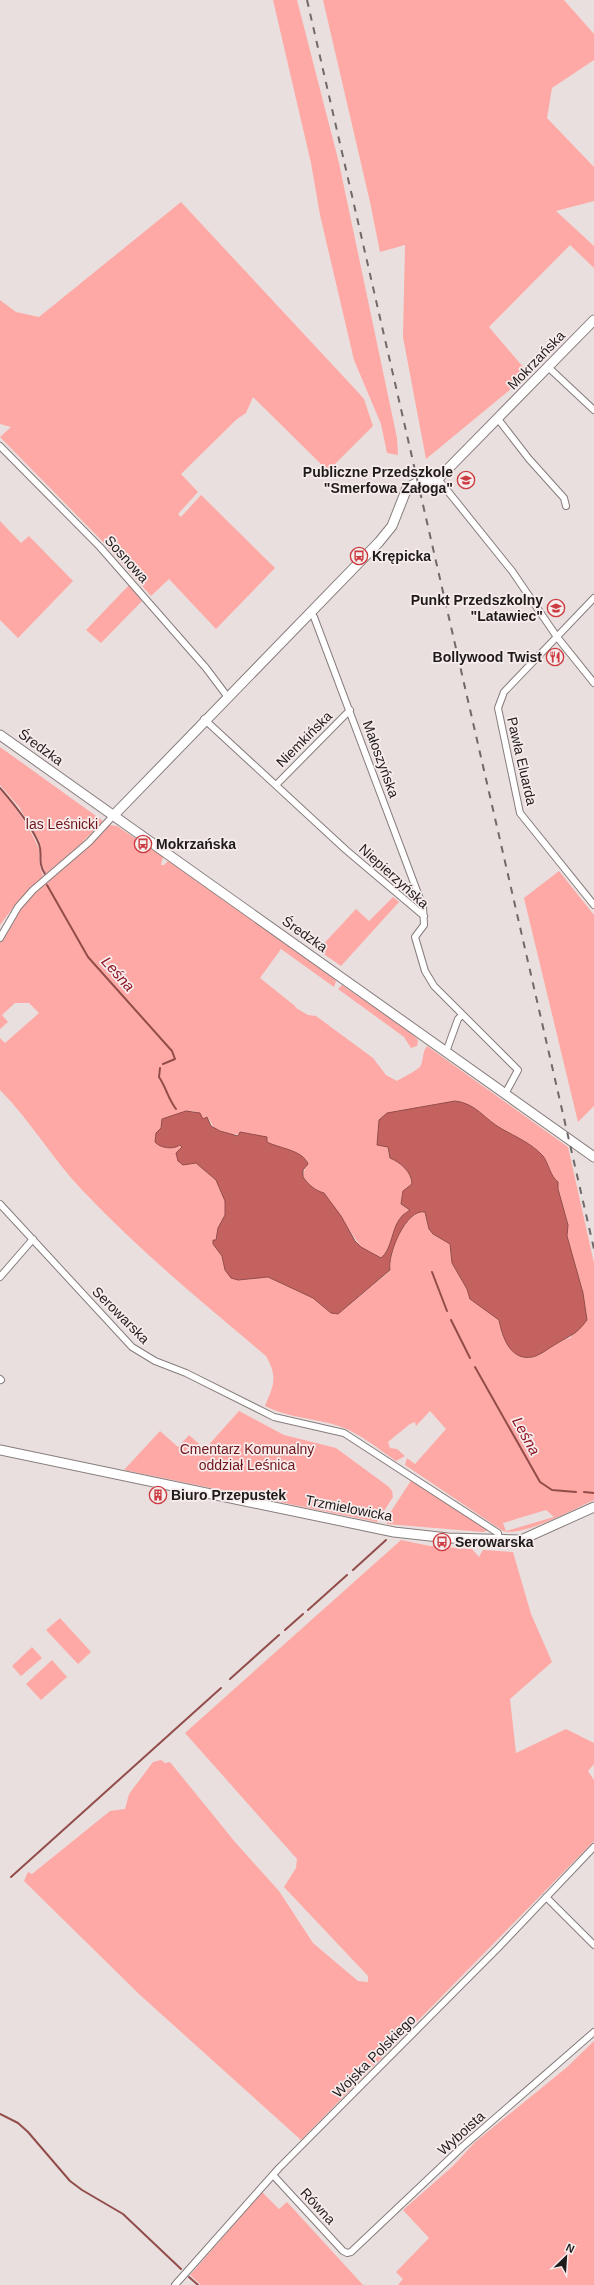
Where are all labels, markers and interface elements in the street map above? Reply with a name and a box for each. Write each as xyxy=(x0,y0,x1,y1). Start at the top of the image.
street label: Mokrzańska xyxy=(504,327,568,393)
place label: Publiczne Przedszkole "Smerfowa Załoga" xyxy=(303,464,453,496)
school or university icon: Publiczne Przedszkole "Smerfowa Załoga" xyxy=(456,470,476,490)
street label: Sosnowa xyxy=(102,532,152,586)
bus stop icon: Krępicka xyxy=(349,546,369,566)
place label: Krępicka xyxy=(372,548,431,564)
place label: Punkt Przedszkolny "Latawiec" xyxy=(411,592,543,624)
school or university icon: Punkt Przedszkolny "Latawiec" xyxy=(546,598,566,618)
restaurant icon: Bollywood Twist xyxy=(545,647,565,667)
place label: Bollywood Twist xyxy=(433,649,542,665)
street label: Niemkińska xyxy=(273,708,335,770)
street label: Pawła Eluarda xyxy=(504,715,540,807)
street label: Małoszyńska xyxy=(360,718,402,800)
street label: Średzka xyxy=(16,725,67,769)
park label: las Leśnicki xyxy=(26,816,98,832)
bus stop icon: Mokrzańska xyxy=(133,834,153,854)
place label: Mokrzańska xyxy=(156,836,236,852)
street label: Niepierzyńska xyxy=(356,841,432,911)
street label: Średzka xyxy=(279,912,331,955)
water label: Leśna xyxy=(98,953,138,995)
street label: Serowarska xyxy=(89,1283,153,1347)
water label: Leśna xyxy=(509,1414,544,1458)
park label: Cmentarz Komunalny oddział Leśnica xyxy=(180,1441,314,1473)
building icon: Biuro Przepustek xyxy=(148,1485,168,1505)
place label: Biuro Przepustek xyxy=(171,1487,286,1503)
street label: Trzmielowicka xyxy=(304,1492,394,1524)
bus stop icon: Serowarska xyxy=(432,1532,452,1552)
place label: Serowarska xyxy=(455,1534,534,1550)
street label: Wojska Polskiego xyxy=(329,2011,419,2101)
street label: Wyboista xyxy=(434,2108,488,2158)
street label: Równa xyxy=(297,2185,339,2228)
north arrow xyxy=(546,2237,586,2277)
text: N xyxy=(564,2241,576,2255)

